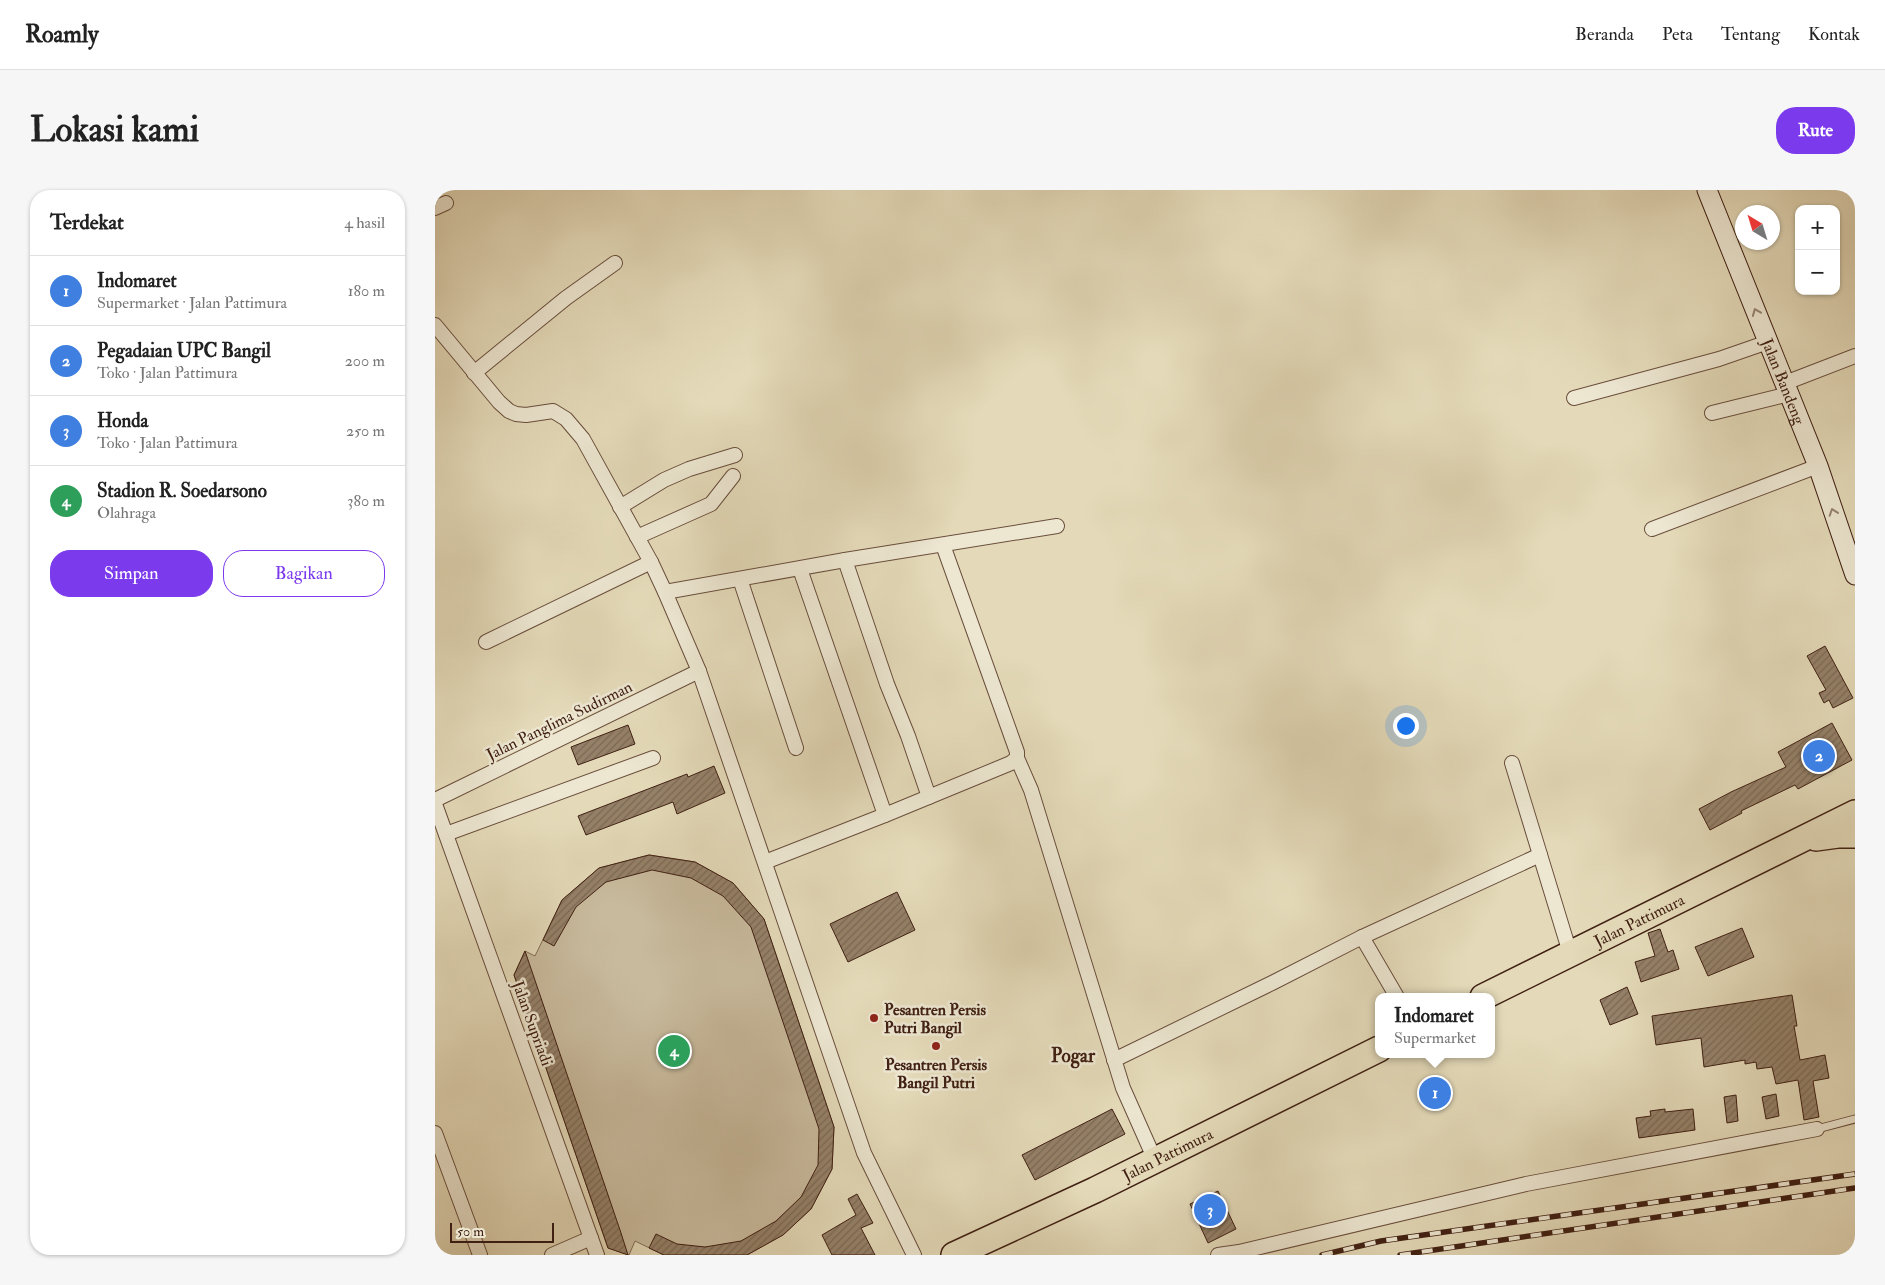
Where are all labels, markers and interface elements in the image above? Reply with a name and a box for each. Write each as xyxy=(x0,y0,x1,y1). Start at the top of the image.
text: Roamly xyxy=(25,19,99,50)
text: Beranda xyxy=(1575,23,1634,46)
text: Peta xyxy=(1662,23,1693,46)
text: Tentang xyxy=(1721,23,1780,46)
text: Kontak xyxy=(1808,23,1860,46)
button: Rute xyxy=(1776,107,1855,154)
text: Lokasi kami xyxy=(30,108,199,152)
north arrow xyxy=(1735,205,1780,250)
map controls xyxy=(1795,205,1840,295)
button: + xyxy=(1795,205,1840,250)
text: Terdekat xyxy=(50,209,124,236)
text: 4 hasil xyxy=(344,213,385,233)
button: − xyxy=(1795,250,1840,295)
text: Indomaret xyxy=(97,269,177,293)
text: 1 xyxy=(63,281,69,301)
text: 180 m xyxy=(348,281,385,301)
text: Supermarket · Jalan Pattimura xyxy=(97,293,287,313)
one-way arrow xyxy=(1751,308,1762,317)
street label: Jalan Bandeng xyxy=(1755,335,1810,428)
text: Pegadaian UPC Bangil xyxy=(97,339,271,363)
text: 2 xyxy=(62,351,70,371)
text: 200 m xyxy=(345,351,385,371)
text: Toko · Jalan Pattimura xyxy=(97,363,238,383)
text: Honda xyxy=(97,409,148,433)
text: 3 xyxy=(63,421,69,441)
text: 250 m xyxy=(346,421,385,441)
text: Toko · Jalan Pattimura xyxy=(97,433,238,453)
text: Stadion R. Soedarsono xyxy=(97,479,267,503)
text: 4 xyxy=(62,491,70,511)
text: 380 m xyxy=(347,491,385,511)
text: Olahraga xyxy=(97,503,156,523)
one-way arrow xyxy=(1829,508,1839,517)
button: Simpan xyxy=(50,550,213,597)
button: Bagikan xyxy=(223,550,385,597)
street label: Jalan Panglima Sudirman xyxy=(482,677,636,766)
your location xyxy=(1393,713,1419,739)
pin: 2 xyxy=(1803,737,1835,775)
street label: Jalan Pattimura xyxy=(1590,890,1688,953)
street label: Jalan Supriadi xyxy=(506,977,557,1069)
popup xyxy=(1375,993,1495,1058)
place label: Pesantren Persis Putri Bangil xyxy=(884,1000,987,1039)
text: Indomaret xyxy=(1394,1004,1474,1028)
marker: Pesantren Persis Putri Bangil xyxy=(868,1012,880,1024)
text: Supermarket xyxy=(1394,1028,1476,1048)
pin: 4 xyxy=(658,1032,690,1070)
marker: Pesantren Persis Bangil Putri xyxy=(930,1040,942,1052)
district label: Pogar xyxy=(1051,1044,1096,1069)
place label: Pesantren Persis Bangil Putri xyxy=(885,1055,988,1094)
pin: 1 xyxy=(1419,1074,1451,1112)
street label: Jalan Pattimura xyxy=(1118,1124,1217,1187)
pin: 3 xyxy=(1194,1191,1226,1229)
scale bar xyxy=(450,1220,554,1243)
text: 50 m xyxy=(457,1223,484,1240)

